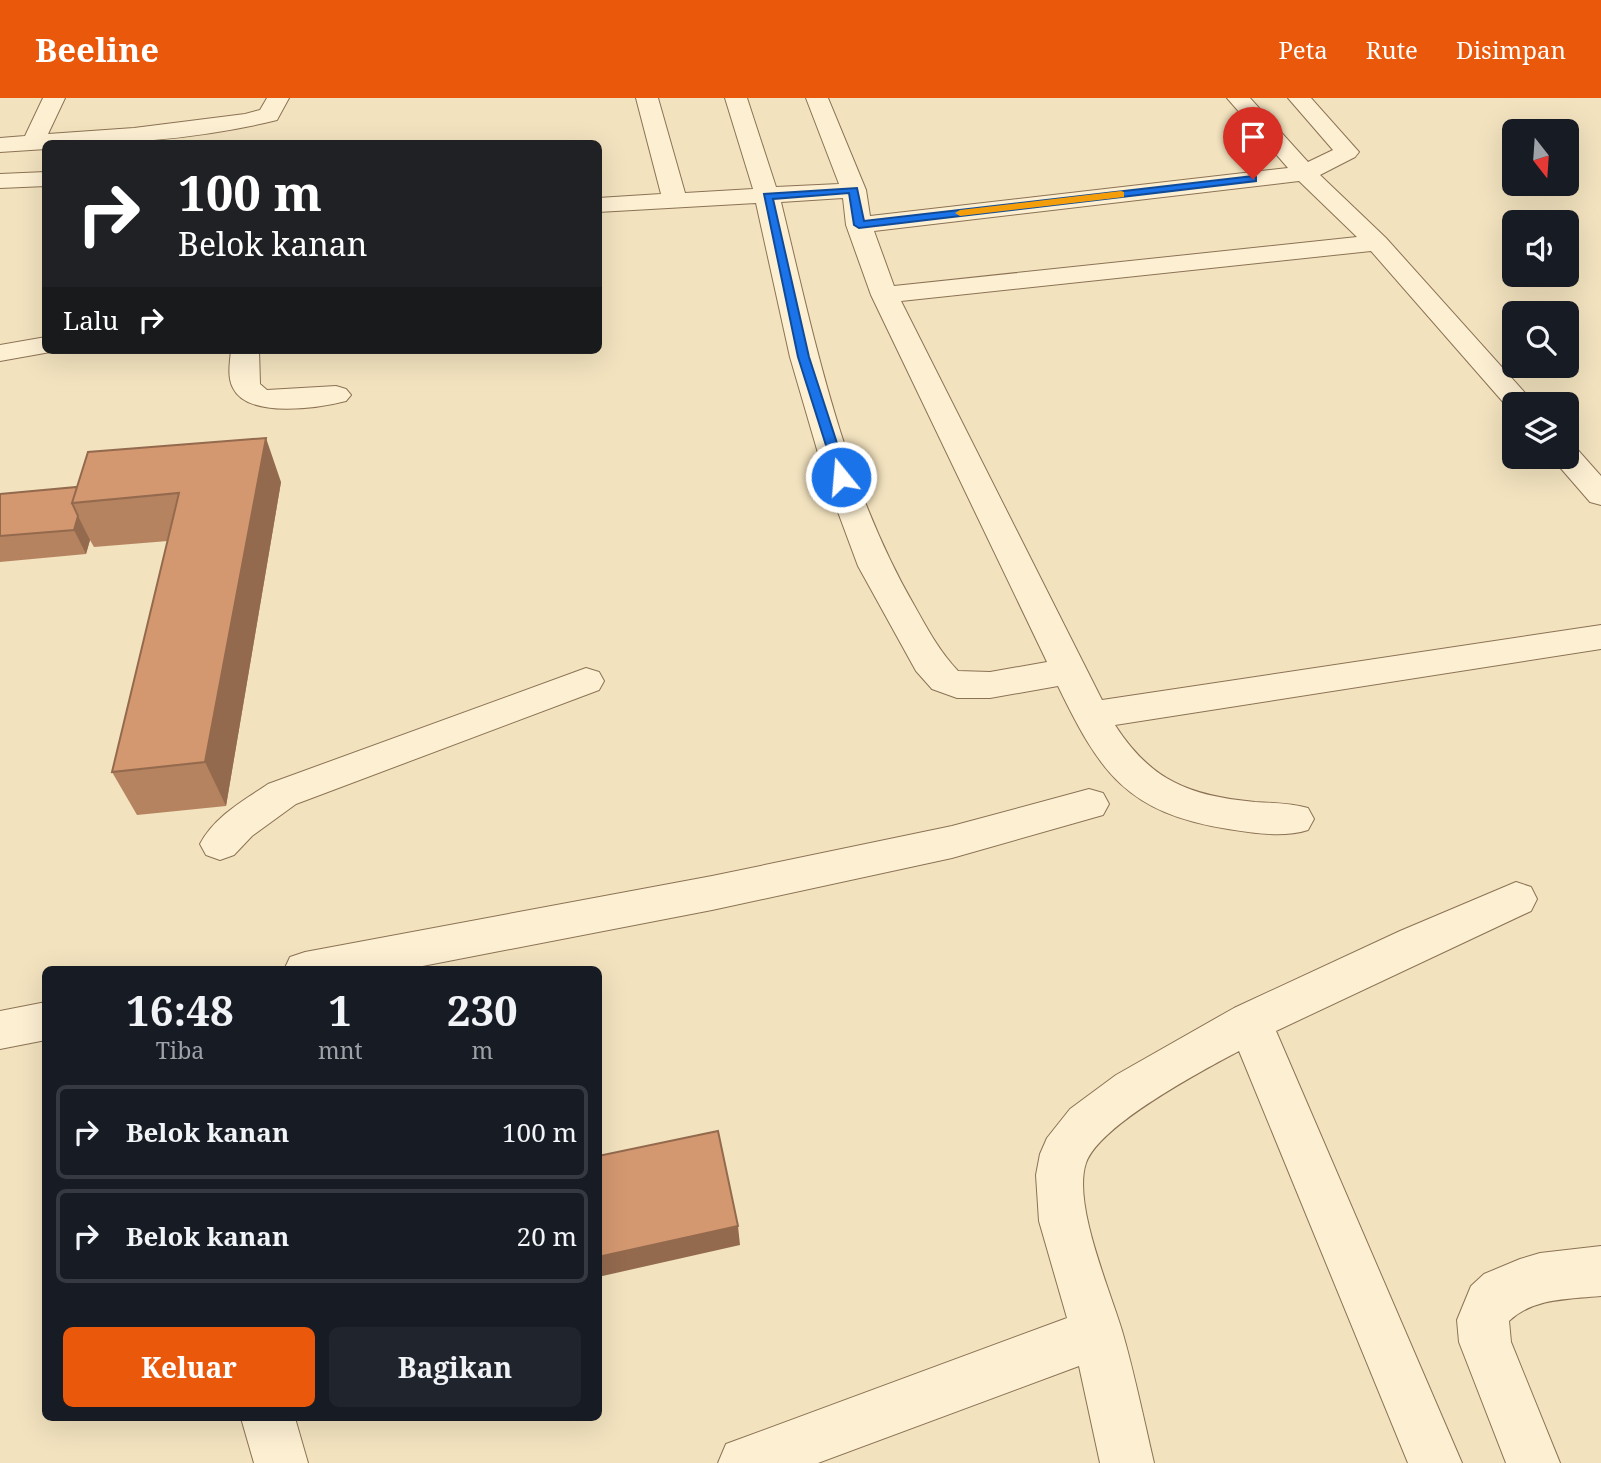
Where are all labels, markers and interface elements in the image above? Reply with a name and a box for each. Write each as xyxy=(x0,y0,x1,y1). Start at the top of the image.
text: Beeline xyxy=(35,27,159,72)
text: Peta xyxy=(1278,33,1328,66)
text: Rute xyxy=(1366,33,1418,66)
text: Disimpan xyxy=(1456,33,1566,66)
pin xyxy=(1223,107,1283,179)
icon: arrive xyxy=(1234,118,1272,156)
north arrow xyxy=(1502,119,1578,196)
map controls xyxy=(1502,119,1579,469)
text: 100 m xyxy=(178,159,322,225)
icon: right xyxy=(63,168,154,259)
button: sound xyxy=(1502,210,1579,287)
text: Belok kanan xyxy=(178,222,368,265)
icon: right xyxy=(132,301,170,339)
button: search xyxy=(1502,301,1579,378)
text: Lalu xyxy=(63,302,118,338)
button: layers xyxy=(1502,392,1579,469)
position arrow xyxy=(804,440,878,514)
text: 16:48 xyxy=(126,981,234,1038)
text: 1 xyxy=(328,981,352,1038)
text: 230 xyxy=(447,981,518,1038)
text: Tiba xyxy=(156,1034,204,1066)
text: mnt xyxy=(318,1034,363,1066)
text: m xyxy=(471,1034,493,1066)
icon: right xyxy=(67,1113,105,1151)
text: Belok kanan xyxy=(126,1114,289,1150)
text: 100 m xyxy=(502,1114,577,1150)
icon: right xyxy=(67,1217,105,1255)
text: Belok kanan xyxy=(126,1218,289,1254)
text: 20 m xyxy=(517,1218,577,1254)
button: Keluar xyxy=(63,1327,315,1407)
button: Bagikan xyxy=(329,1327,581,1407)

